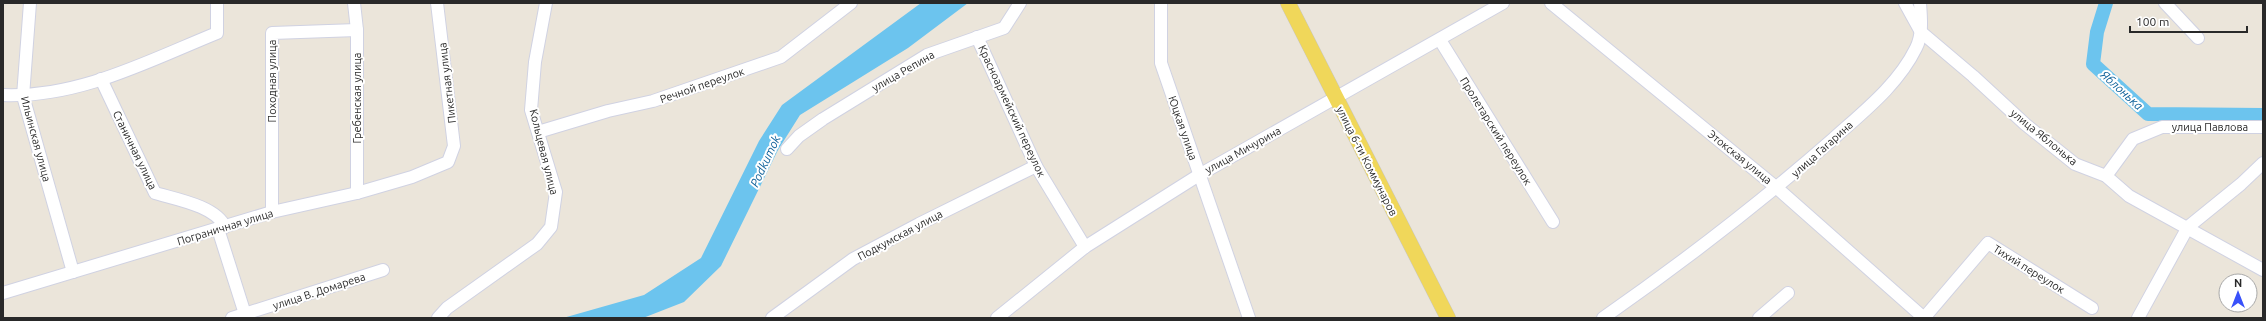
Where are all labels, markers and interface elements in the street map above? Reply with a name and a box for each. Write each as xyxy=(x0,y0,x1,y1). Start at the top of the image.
scale bar xyxy=(2130,8,2247,34)
text: 100 m xyxy=(2136,15,2169,28)
street label: Походная улица xyxy=(266,40,278,122)
street label: Пикетная улица xyxy=(436,42,458,124)
street label: Красноармейский переулок xyxy=(976,43,1048,179)
street label: улица Репина xyxy=(870,48,936,94)
street label: Гребенская улица xyxy=(351,52,363,144)
street label: Речной переулок xyxy=(658,65,746,105)
water label: Яблонька xyxy=(2098,67,2146,113)
street label: Пролетарский переулок xyxy=(1458,75,1534,187)
street label: Юцкая улица xyxy=(1166,94,1200,162)
street label: Ильинская улица xyxy=(19,95,53,183)
street label: улица 6-ти Коммунаров xyxy=(1334,104,1400,218)
street label: улица Яблонька xyxy=(2008,106,2080,168)
street label: Кольцевая улица xyxy=(528,108,560,196)
street label: Станичная улица xyxy=(111,109,159,191)
street label: улица Гагарина xyxy=(1789,118,1855,180)
street label: улица Павлова xyxy=(2172,121,2248,133)
street label: улица Мичурина xyxy=(1203,124,1283,176)
street label: Этокская улица xyxy=(1706,128,1774,186)
water label: Podkumok xyxy=(747,132,783,189)
street label: Пограничная улица xyxy=(175,207,275,247)
street label: Подкумская улица xyxy=(855,208,945,262)
street label: Тихий переулок xyxy=(1991,242,2067,296)
street label: улица В. Домарева xyxy=(271,270,367,312)
north arrow xyxy=(2218,273,2258,313)
text: N xyxy=(2234,277,2242,289)

